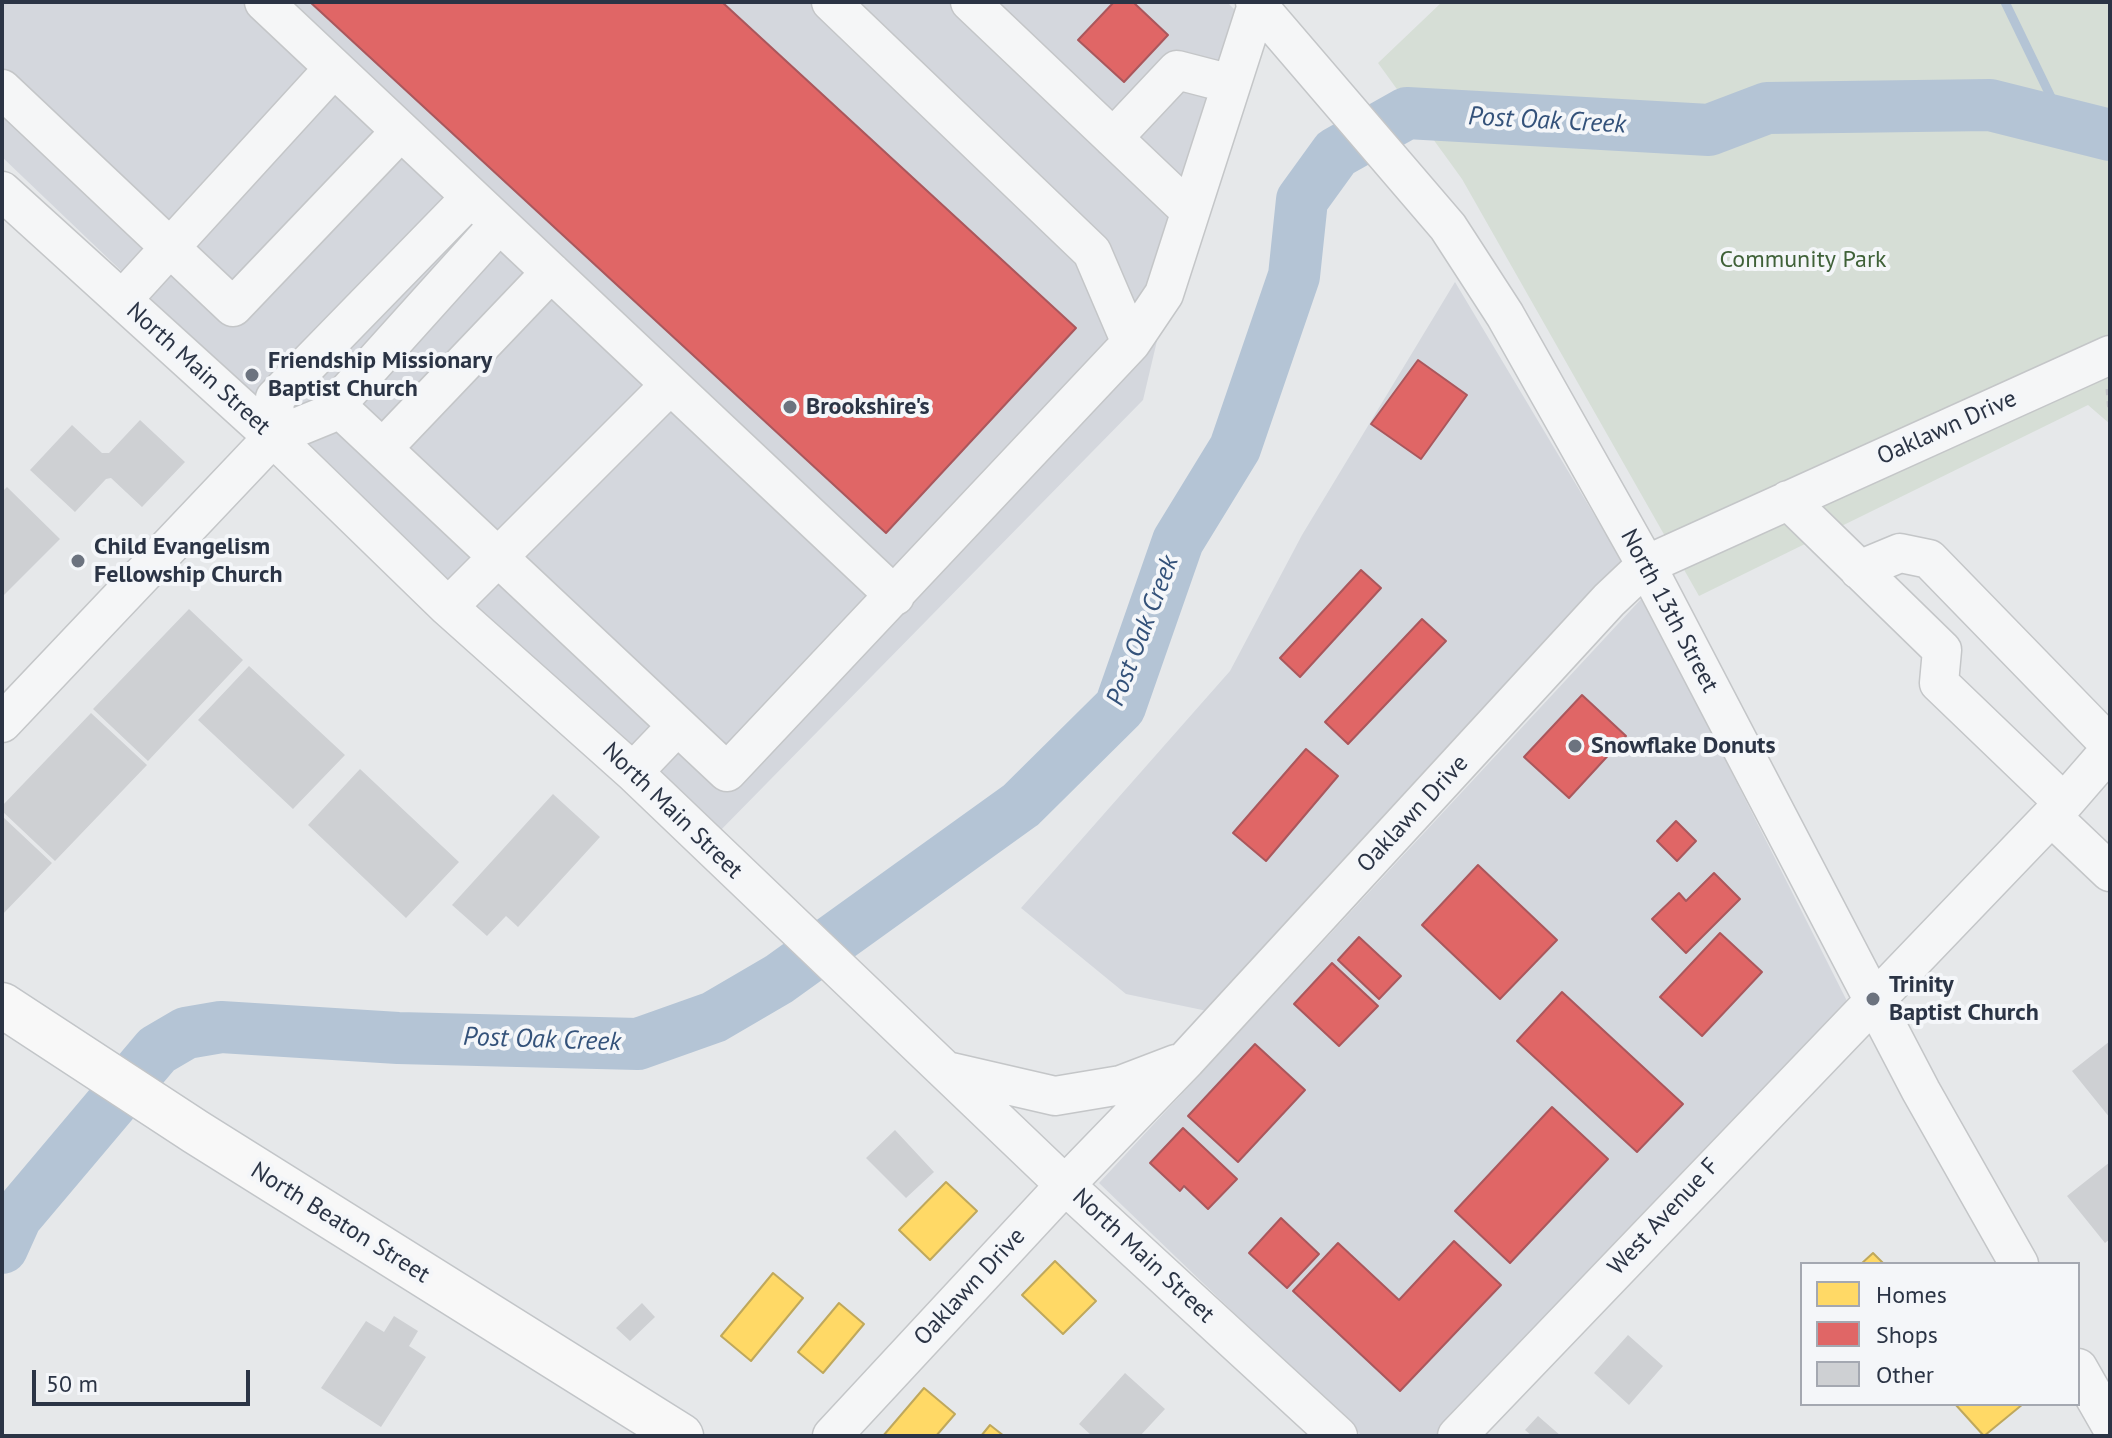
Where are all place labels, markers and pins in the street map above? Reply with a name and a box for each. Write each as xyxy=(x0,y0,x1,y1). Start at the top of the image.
place label: Friendship Missionary Baptist Church xyxy=(268,347,492,403)
marker: Friendship Missionary Baptist Church xyxy=(243,366,261,384)
place label: Brookshire's xyxy=(806,393,930,421)
marker: Brookshire's xyxy=(781,398,799,416)
place label: Child Evangelism Fellowship Church xyxy=(94,533,282,589)
marker: Child Evangelism Fellowship Church xyxy=(69,552,87,570)
place label: Snowflake Donuts xyxy=(1591,732,1776,760)
marker: Snowflake Donuts xyxy=(1566,737,1584,755)
place label: Trinity Baptist Church xyxy=(1889,971,2039,1027)
marker: Trinity Baptist Church xyxy=(1864,990,1882,1008)

